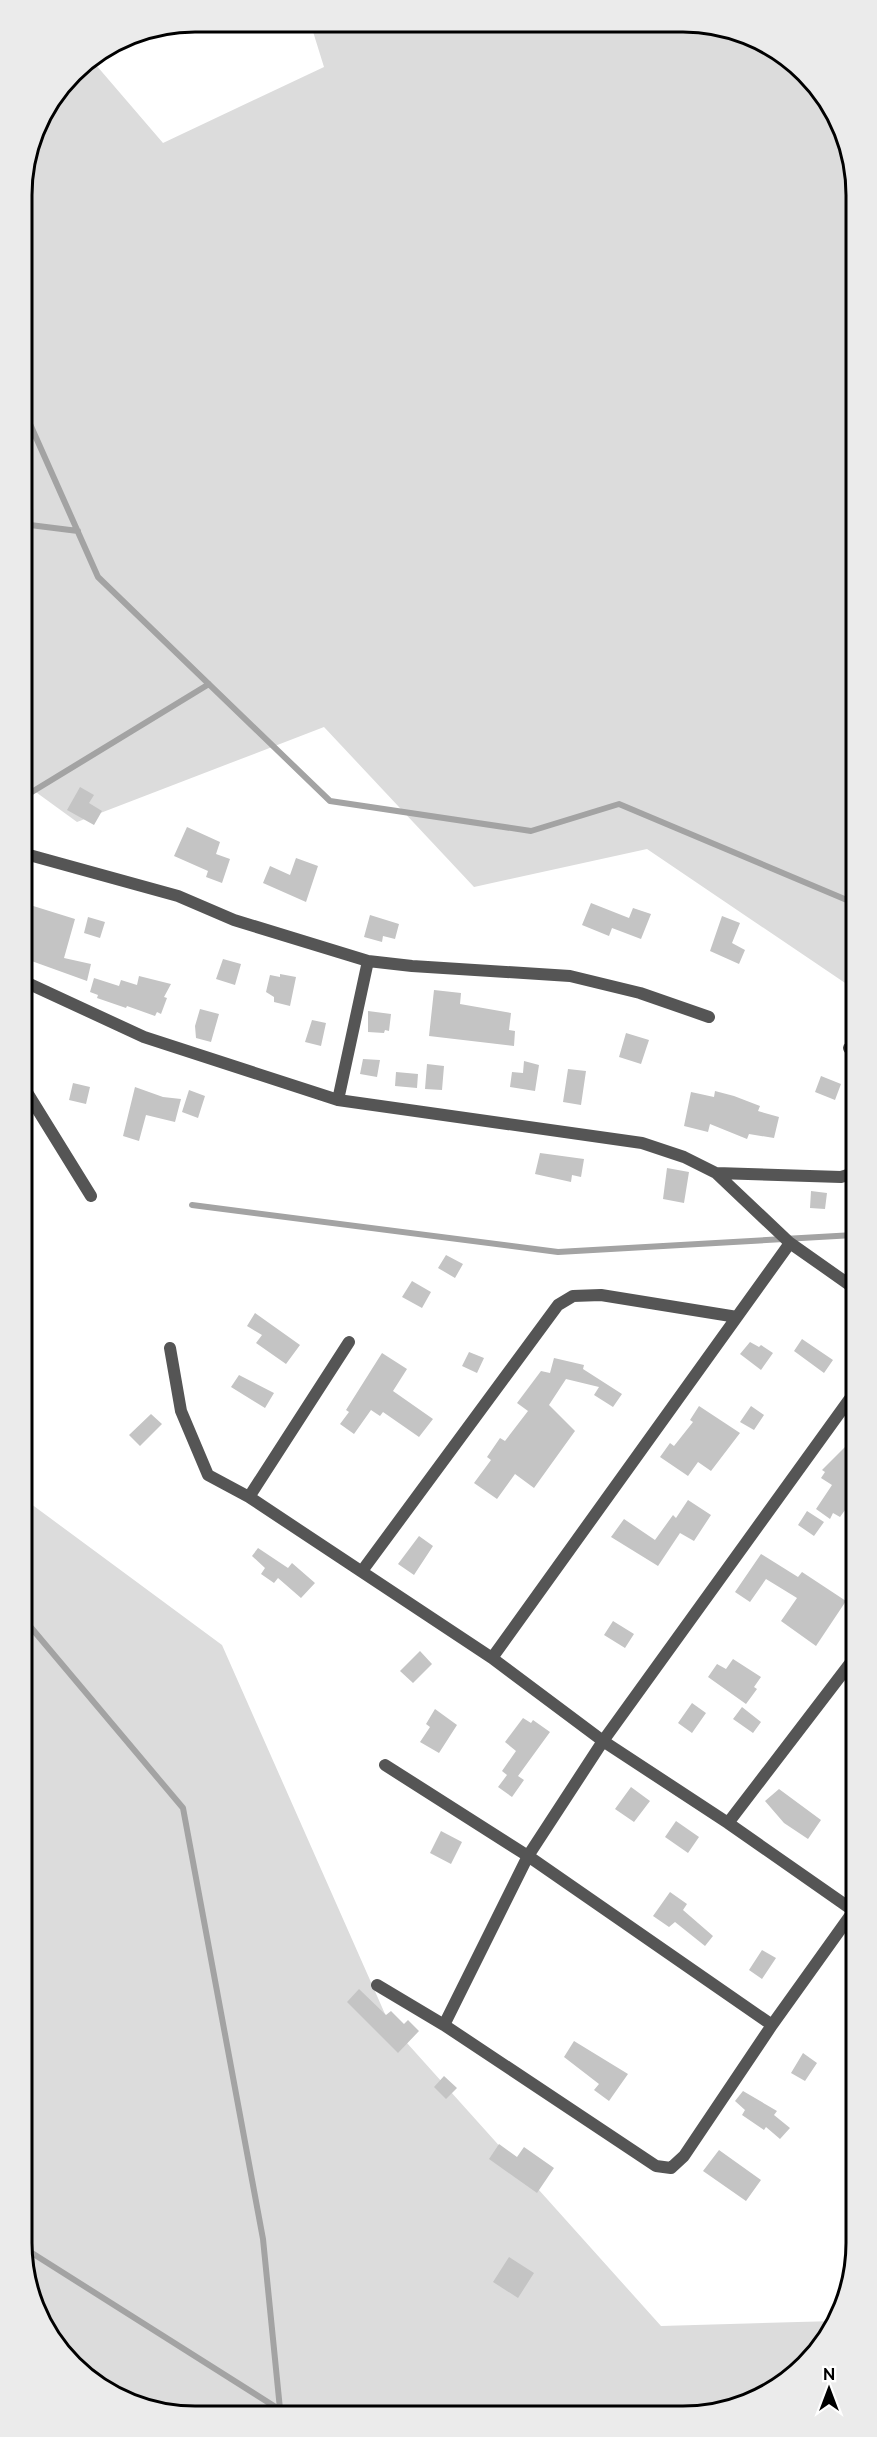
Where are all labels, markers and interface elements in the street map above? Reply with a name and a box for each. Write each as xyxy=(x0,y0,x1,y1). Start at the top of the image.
north arrow xyxy=(799,2359,859,2419)
text: N xyxy=(823,2365,835,2384)

